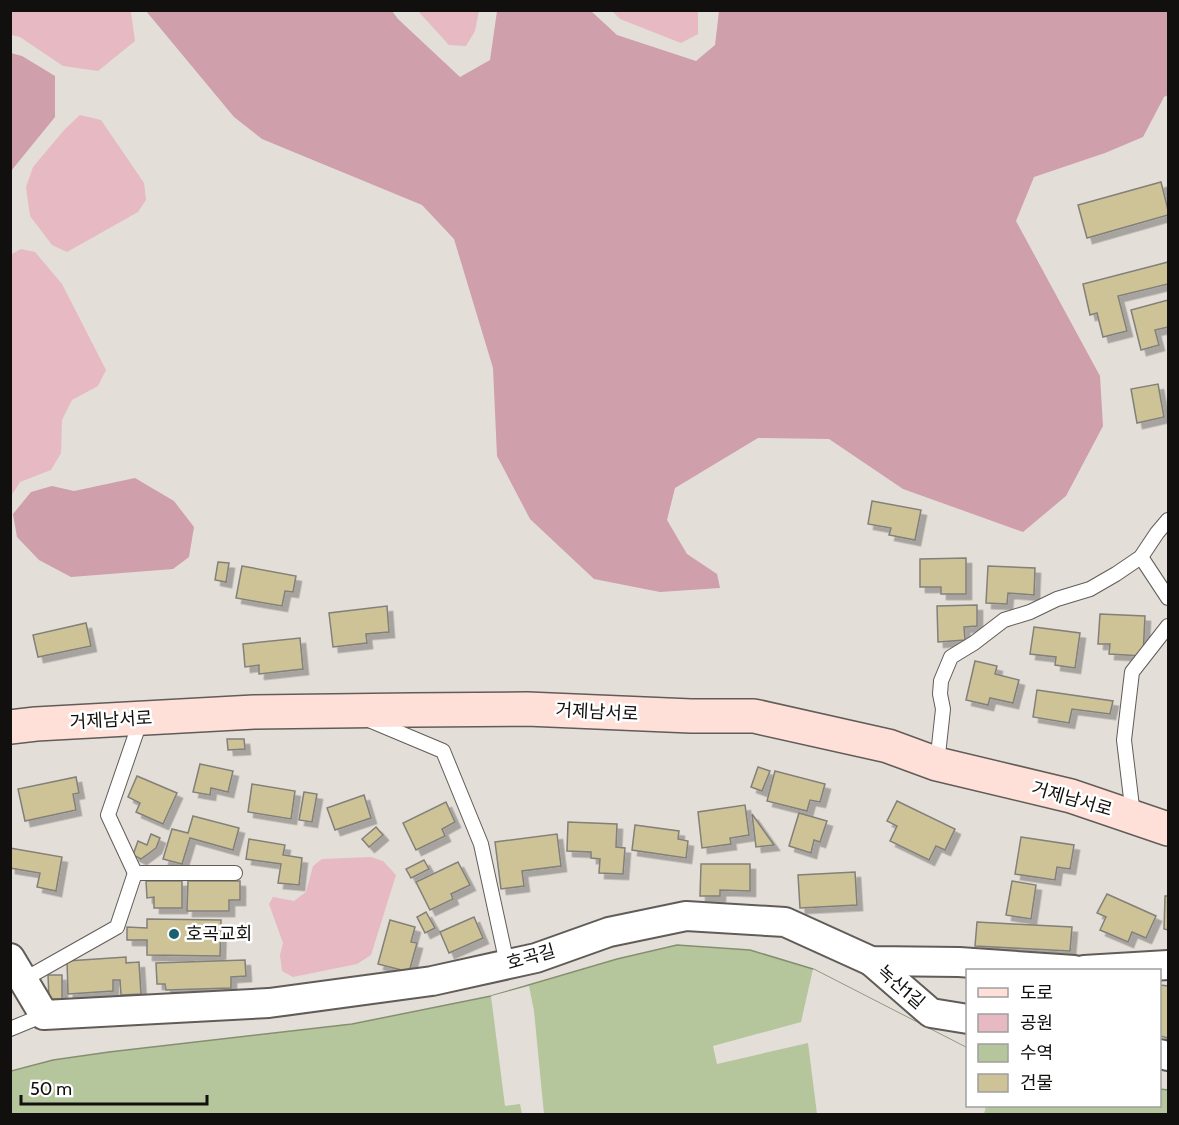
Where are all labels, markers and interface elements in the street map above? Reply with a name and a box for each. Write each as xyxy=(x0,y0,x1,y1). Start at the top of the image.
street label: 거제남서로 xyxy=(555,699,639,725)
street label: 거제남서로 xyxy=(69,707,153,733)
street label: 거제남서로 xyxy=(1029,777,1115,821)
place label: 호곡교회 xyxy=(186,923,252,945)
marker: 호곡교회 xyxy=(167,927,181,941)
street label: 호곡길 xyxy=(504,940,558,974)
street label: 녹산1길 xyxy=(873,960,929,1014)
legend xyxy=(966,969,1161,1107)
text: 도로 xyxy=(1020,982,1053,1004)
text: 공원 xyxy=(1020,1012,1053,1034)
text: 수역 xyxy=(1020,1042,1053,1064)
scale bar xyxy=(21,1068,207,1106)
text: 건물 xyxy=(1020,1072,1053,1094)
text: 50 m xyxy=(30,1078,72,1100)

